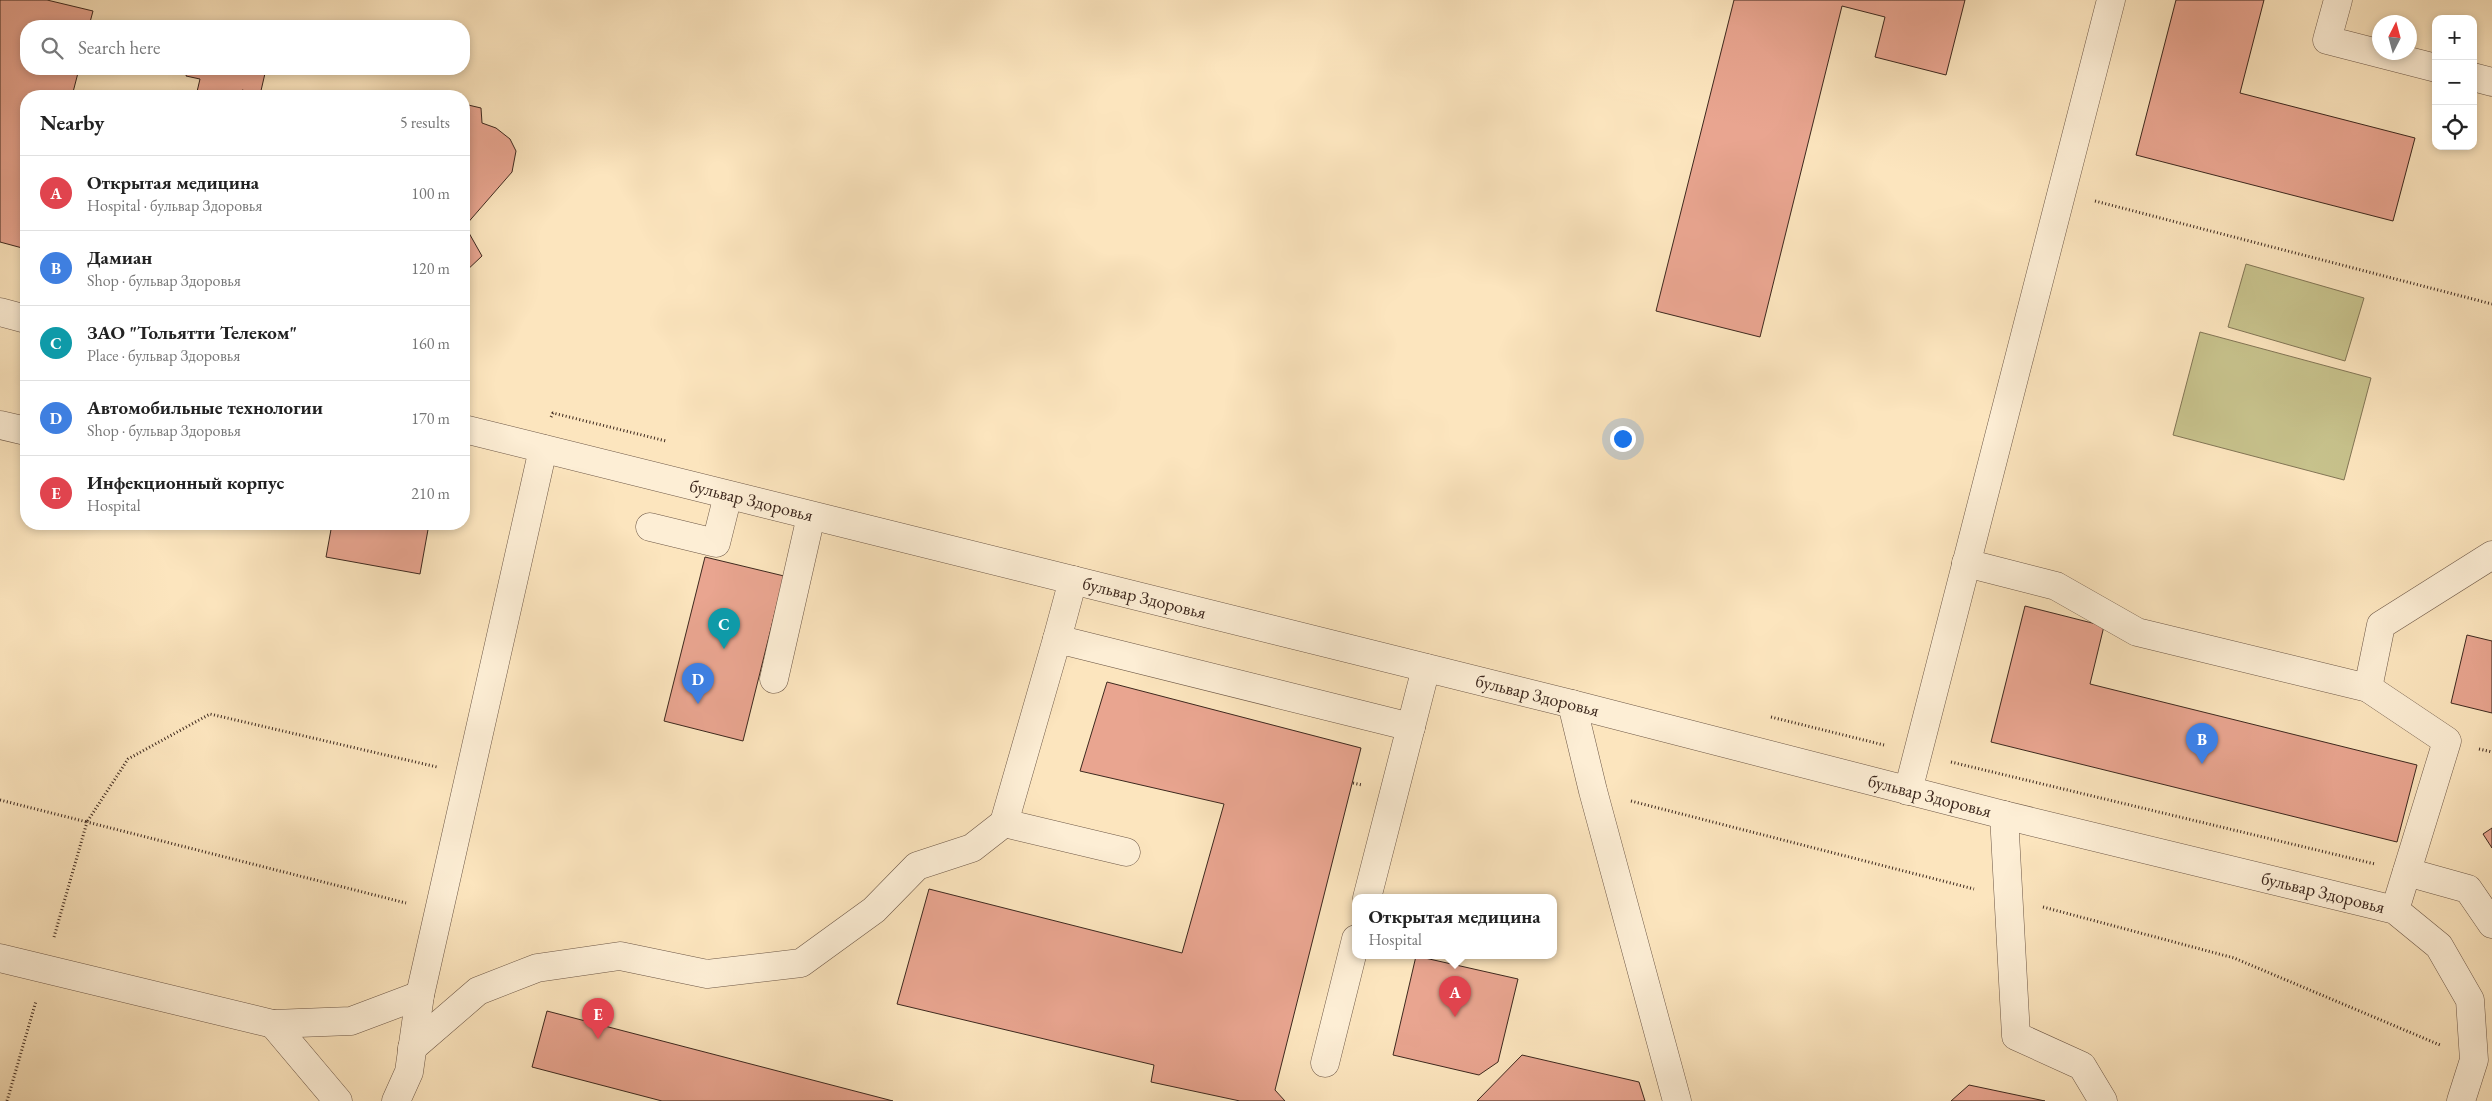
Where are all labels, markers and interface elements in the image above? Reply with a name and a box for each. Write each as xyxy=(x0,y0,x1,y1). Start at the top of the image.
north arrow xyxy=(2372,15,2417,60)
map controls xyxy=(2432,15,2477,150)
button: + xyxy=(2432,15,2477,60)
search box xyxy=(20,20,470,75)
icon: search xyxy=(38,34,66,62)
text: Search here xyxy=(78,35,160,60)
button: − xyxy=(2432,60,2477,105)
button: locate xyxy=(2432,105,2477,150)
text: Nearby xyxy=(40,109,104,136)
text: 5 results xyxy=(400,112,450,133)
text: Открытая медицина xyxy=(87,170,259,195)
text: A xyxy=(50,183,62,204)
text: 100 m xyxy=(411,183,450,204)
text: Hospital · бульвар Здоровья xyxy=(87,195,262,216)
text: Дамиан xyxy=(87,245,152,270)
text: B xyxy=(51,258,61,279)
text: 120 m xyxy=(411,258,450,279)
text: Shop · бульвар Здоровья xyxy=(87,270,241,291)
text: ЗАО "Тольятти Телеком" xyxy=(87,320,297,345)
text: C xyxy=(50,333,62,354)
text: 160 m xyxy=(411,333,450,354)
text: Place · бульвар Здоровья xyxy=(87,345,240,366)
text: Автомобильные технологии xyxy=(87,395,323,420)
text: D xyxy=(50,408,62,429)
text: 170 m xyxy=(411,408,450,429)
text: Shop · бульвар Здоровья xyxy=(87,420,241,441)
your location xyxy=(1610,426,1636,452)
text: Инфекционный корпус xyxy=(87,470,284,495)
street label: бульвар Здоровья xyxy=(687,473,816,526)
text: E xyxy=(51,483,61,504)
text: 210 m xyxy=(411,483,450,504)
text: Hospital xyxy=(87,495,141,516)
street label: бульвар Здоровья xyxy=(1080,571,1209,624)
pin: C xyxy=(708,608,740,649)
pin: D xyxy=(682,663,714,704)
street label: бульвар Здоровья xyxy=(1473,669,1602,722)
pin: B xyxy=(2186,723,2218,764)
street label: бульвар Здоровья xyxy=(1866,769,1994,822)
street label: бульвар Здоровья xyxy=(2259,866,2387,918)
popup xyxy=(1352,894,1557,959)
text: Открытая медицина xyxy=(1368,904,1541,929)
text: Hospital xyxy=(1368,929,1422,950)
pin: A xyxy=(1439,976,1471,1017)
pin: E xyxy=(582,998,614,1039)

